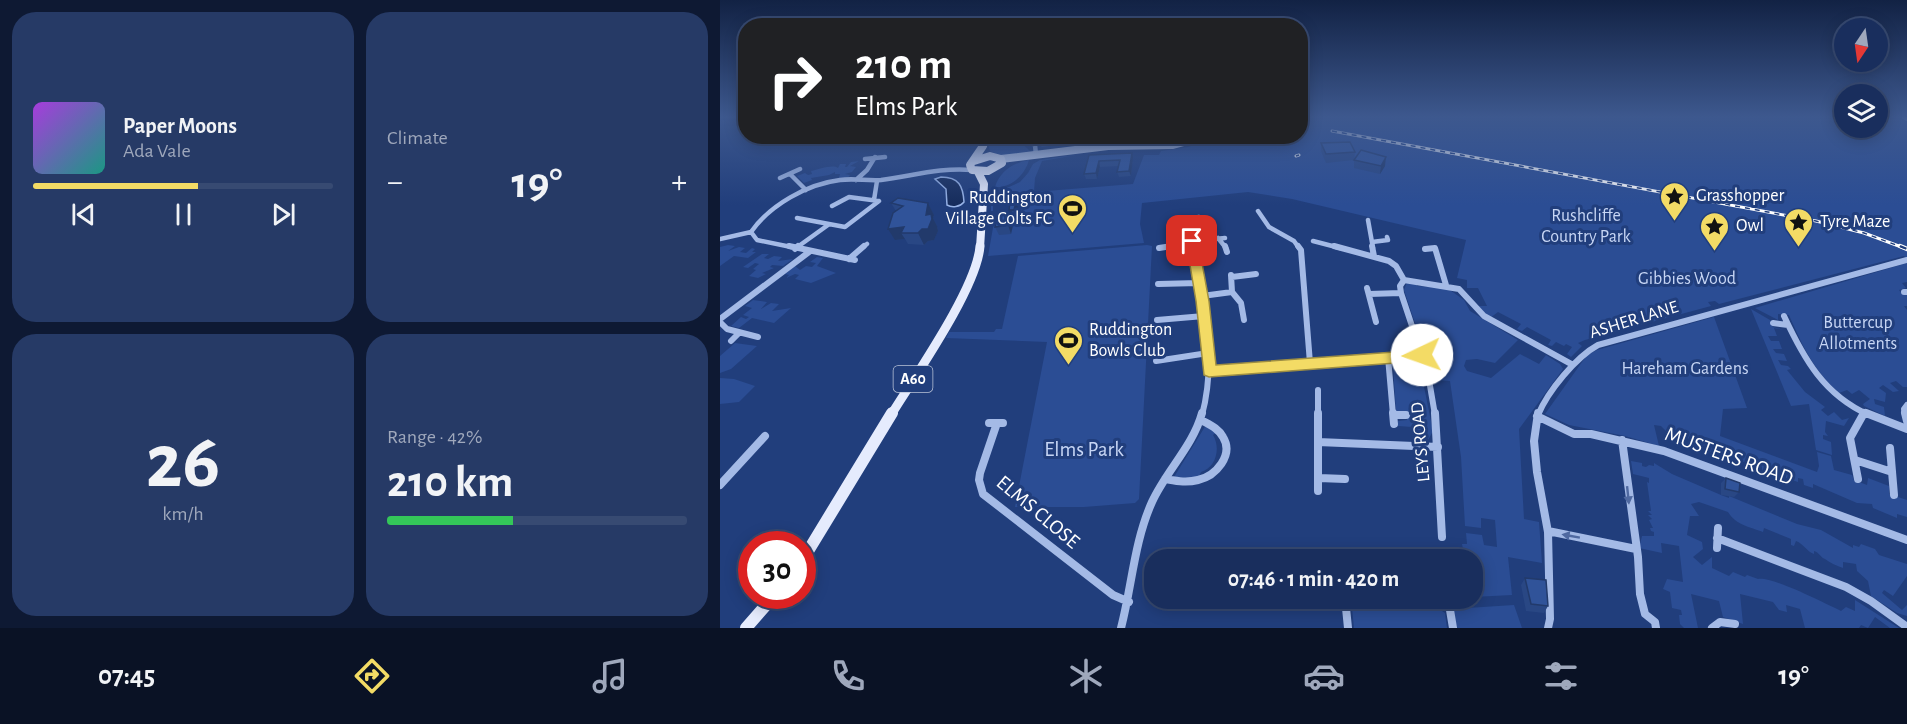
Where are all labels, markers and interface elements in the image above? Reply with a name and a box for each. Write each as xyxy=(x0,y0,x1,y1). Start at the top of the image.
north arrow xyxy=(1834,18,1888,72)
map controls xyxy=(1834,18,1888,138)
icon: right xyxy=(756,42,834,120)
text: 210 m xyxy=(855,44,952,86)
button: layers xyxy=(1834,84,1888,138)
text: Elms Park xyxy=(855,93,957,120)
text: Paper Moons xyxy=(123,115,237,137)
text: Climate xyxy=(387,128,448,148)
text: Ada Vale xyxy=(123,141,191,161)
text: 19° xyxy=(511,161,563,206)
text: − xyxy=(387,166,403,199)
text: + xyxy=(671,166,687,199)
place icon: Grasshopper xyxy=(1659,180,1691,222)
place label: Grasshopper xyxy=(1696,187,1785,205)
place label: Ruddington Village Colts FC xyxy=(945,189,1052,228)
sports icon: Ruddington Village Colts FC xyxy=(1057,192,1089,234)
icon: previous xyxy=(67,198,100,231)
icon: pause xyxy=(167,198,200,231)
icon: next xyxy=(267,198,300,231)
place icon: Tyre Maze xyxy=(1783,206,1815,248)
park label: Rushcliffe Country Park xyxy=(1541,207,1632,246)
place icon: Owl xyxy=(1699,210,1731,252)
place label: Tyre Maze xyxy=(1820,213,1890,231)
pin xyxy=(1166,215,1217,266)
place label: Owl xyxy=(1736,217,1764,235)
icon: arrive xyxy=(1175,224,1208,257)
park label: Gibbies Wood xyxy=(1638,270,1736,288)
street label: ASHER LANE xyxy=(1588,298,1681,342)
park label: Buttercup Allotments xyxy=(1819,314,1897,353)
place label: Ruddington Bowls Club xyxy=(1089,321,1172,360)
position arrow xyxy=(1390,323,1454,387)
sports icon: Ruddington Bowls Club xyxy=(1052,324,1084,366)
park label: Hareham Gardens xyxy=(1621,360,1749,378)
road number: A60 xyxy=(894,366,932,392)
street label: LEYS ROAD xyxy=(1409,401,1433,483)
street label: MUSTERS ROAD xyxy=(1662,423,1796,489)
text: 26 xyxy=(146,424,220,502)
text: Range · 42% xyxy=(387,427,482,447)
park label: Elms Park xyxy=(1044,439,1124,460)
text: 210 km xyxy=(387,460,513,505)
street label: ELMS CLOSE xyxy=(993,471,1083,553)
one-way arrow xyxy=(1624,485,1633,504)
text: km/h xyxy=(162,504,204,524)
speed limit sign: 30 xyxy=(738,531,816,609)
one-way arrow xyxy=(1562,531,1581,540)
text: 07:46 · 1 min · 420 m xyxy=(1228,568,1399,590)
icon: directions xyxy=(351,655,393,697)
icon: music xyxy=(589,655,631,697)
icon: phone xyxy=(827,655,869,697)
icon: climate xyxy=(1065,655,1107,697)
icon: car xyxy=(1303,655,1345,697)
icon: filters xyxy=(1540,655,1582,697)
text: 07:45 xyxy=(98,662,155,689)
text: 19° xyxy=(1778,662,1809,689)

